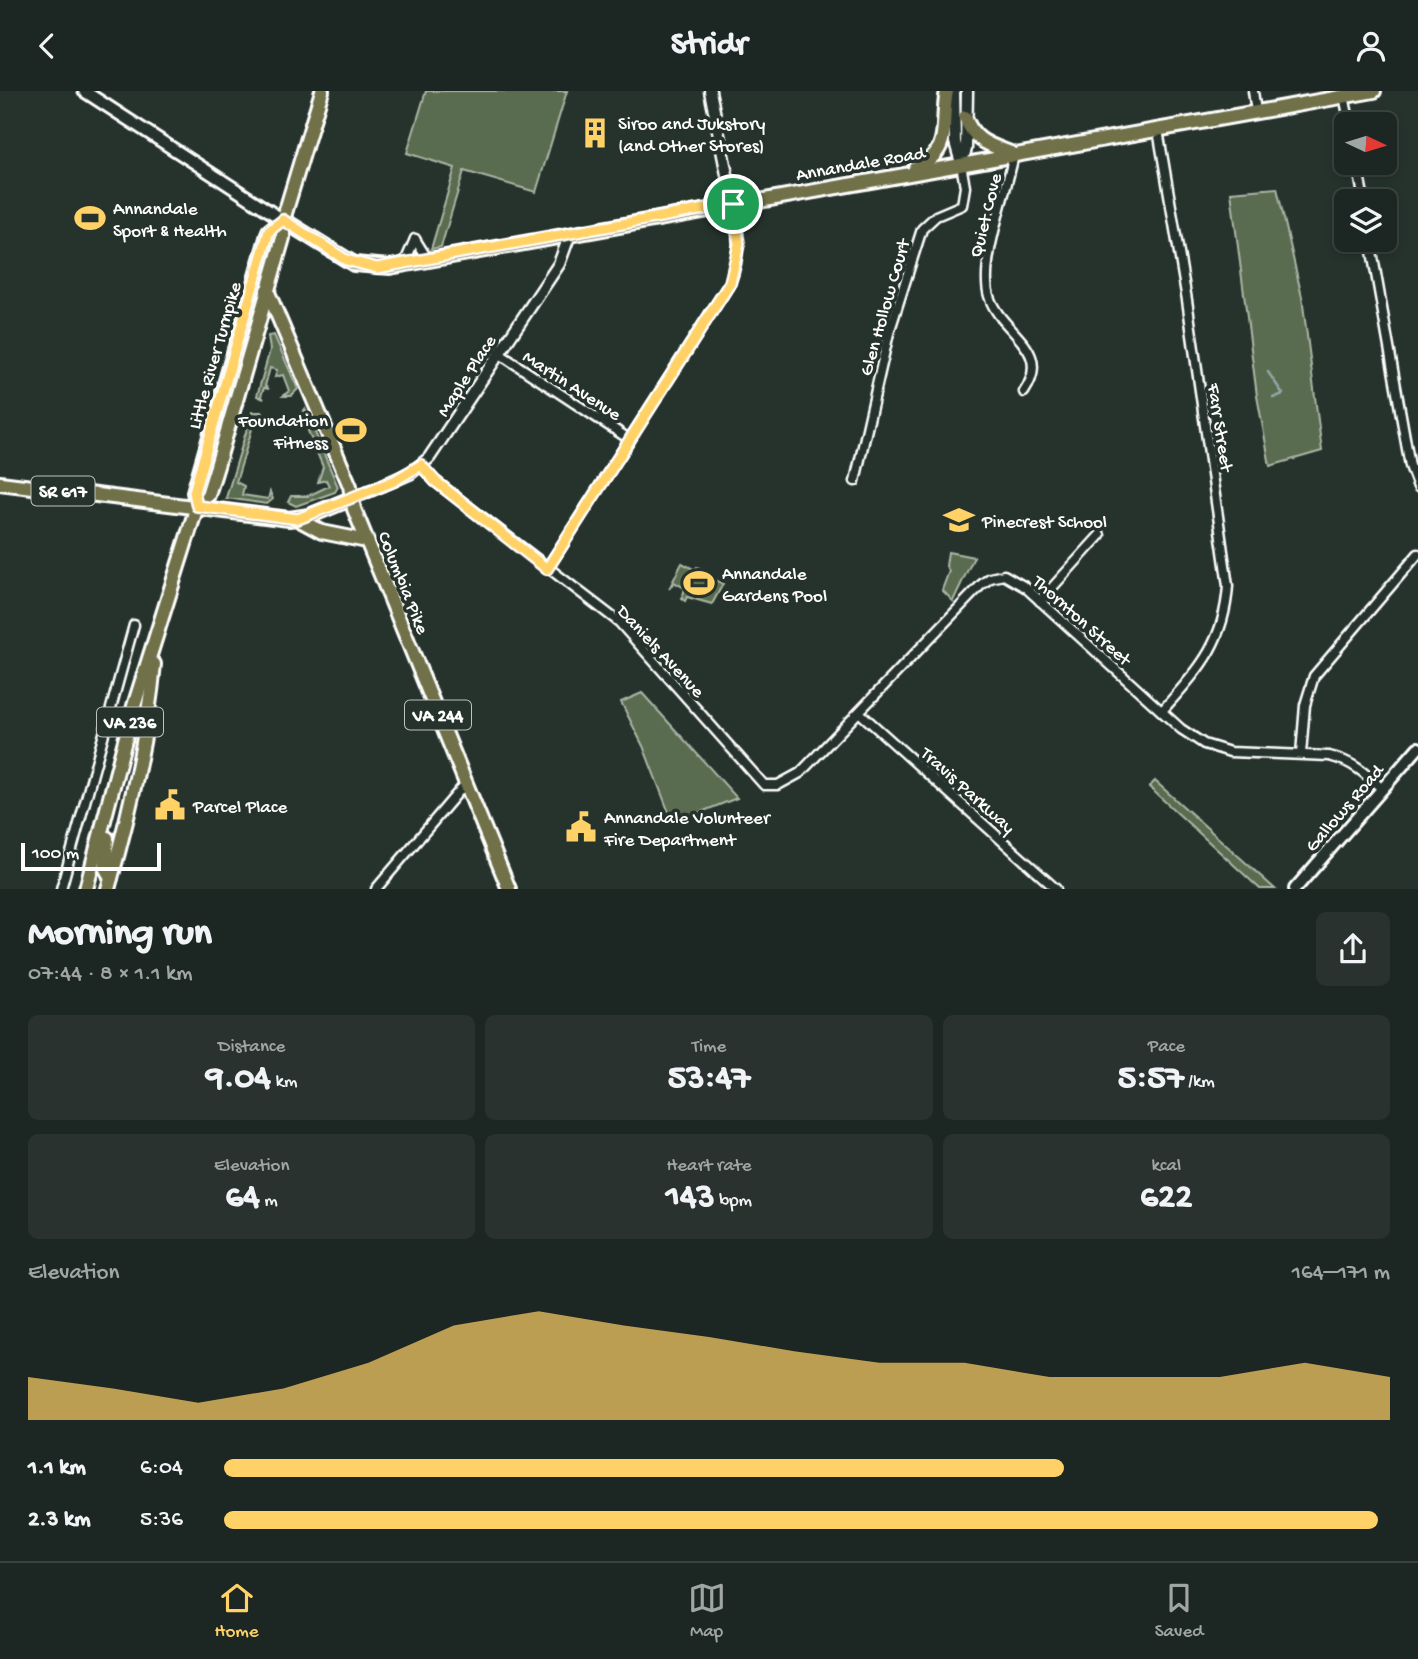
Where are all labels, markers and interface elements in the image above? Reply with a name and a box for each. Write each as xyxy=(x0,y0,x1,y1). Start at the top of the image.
icon: back xyxy=(28,27,66,65)
text: Stridr xyxy=(671,27,747,65)
icon: person xyxy=(1352,27,1390,65)
north arrow xyxy=(1334,112,1396,175)
map controls xyxy=(1334,112,1397,252)
place label: Siroo and Jukstory (and Other Stores) xyxy=(618,114,766,159)
building icon: Siroo and Jukstory (and Other Stores) xyxy=(578,116,612,150)
street label: Annandale Road xyxy=(794,142,929,188)
street label: Quiet Cove xyxy=(966,171,1009,260)
pin xyxy=(703,174,763,234)
icon: arrive xyxy=(714,185,752,223)
button: layers xyxy=(1334,189,1397,252)
place label: Annandale Sport & Health xyxy=(113,199,227,244)
sports icon: Annandale Sport & Health xyxy=(73,201,107,235)
street label: Glen Hollow Court xyxy=(856,235,917,379)
street label: Little River Turnpike xyxy=(184,279,248,432)
street label: Maple Place xyxy=(433,331,503,422)
street label: Martin Avenue xyxy=(517,347,625,427)
street label: Farr Street xyxy=(1200,381,1237,475)
place label: Foundation Fitness xyxy=(237,411,329,456)
sports icon: Foundation Fitness xyxy=(334,413,368,447)
road number: SR 617 xyxy=(32,477,94,505)
school or university icon: Pinecrest School xyxy=(942,503,976,537)
place label: Pinecrest School xyxy=(981,512,1107,535)
street label: Columbia Pike xyxy=(371,529,433,638)
place label: Annandale Gardens Pool xyxy=(722,564,827,609)
sports icon: Annandale Gardens Pool xyxy=(682,566,716,600)
street label: Thornton Street xyxy=(1026,571,1136,673)
street label: Daniels Avenue xyxy=(609,600,708,704)
road number: VA 244 xyxy=(405,701,471,729)
road number: VA 236 xyxy=(97,707,163,737)
street label: Travis Parkway xyxy=(914,742,1019,841)
street label: Gallows Road xyxy=(1301,759,1391,858)
public building icon: Parcel Place xyxy=(153,788,187,822)
place label: Parcel Place xyxy=(192,797,287,820)
place label: Annandale Volunteer Fire Department xyxy=(603,808,772,853)
public building icon: Annandale Volunteer Fire Department xyxy=(564,810,598,844)
scale bar xyxy=(21,840,161,872)
text: 100 m xyxy=(32,843,79,866)
button: share xyxy=(1316,912,1390,986)
text: Morning run xyxy=(28,913,212,957)
text: 07:44 · 8 × 1.1 km xyxy=(28,961,193,988)
text: Distance xyxy=(218,1036,285,1059)
text: Time xyxy=(692,1036,726,1059)
text: Pace xyxy=(1148,1036,1185,1059)
text: 9.04 xyxy=(206,1059,271,1100)
text: 53:47 xyxy=(668,1059,750,1100)
text: 5:57 xyxy=(1118,1059,1184,1100)
text: km xyxy=(271,1071,297,1094)
text: /km xyxy=(1184,1071,1215,1094)
text: Elevation xyxy=(214,1155,289,1178)
text: Heart rate xyxy=(666,1155,752,1178)
text: kcal xyxy=(1151,1155,1181,1178)
text: 64 xyxy=(226,1178,260,1219)
text: 143 xyxy=(666,1178,715,1219)
text: 622 xyxy=(1140,1178,1192,1219)
text: m xyxy=(260,1190,278,1213)
text: bpm xyxy=(715,1190,752,1213)
text: Elevation xyxy=(28,1260,119,1287)
text: 164–171 m xyxy=(1292,1260,1390,1287)
text: 1.1 km xyxy=(28,1455,86,1482)
text: 6:04 xyxy=(140,1455,183,1482)
text: 2.3 km xyxy=(28,1507,90,1534)
text: 5:36 xyxy=(140,1507,183,1534)
tab: Home xyxy=(215,1579,259,1644)
tab: Map xyxy=(688,1579,726,1644)
tab: Saved xyxy=(1155,1579,1203,1644)

